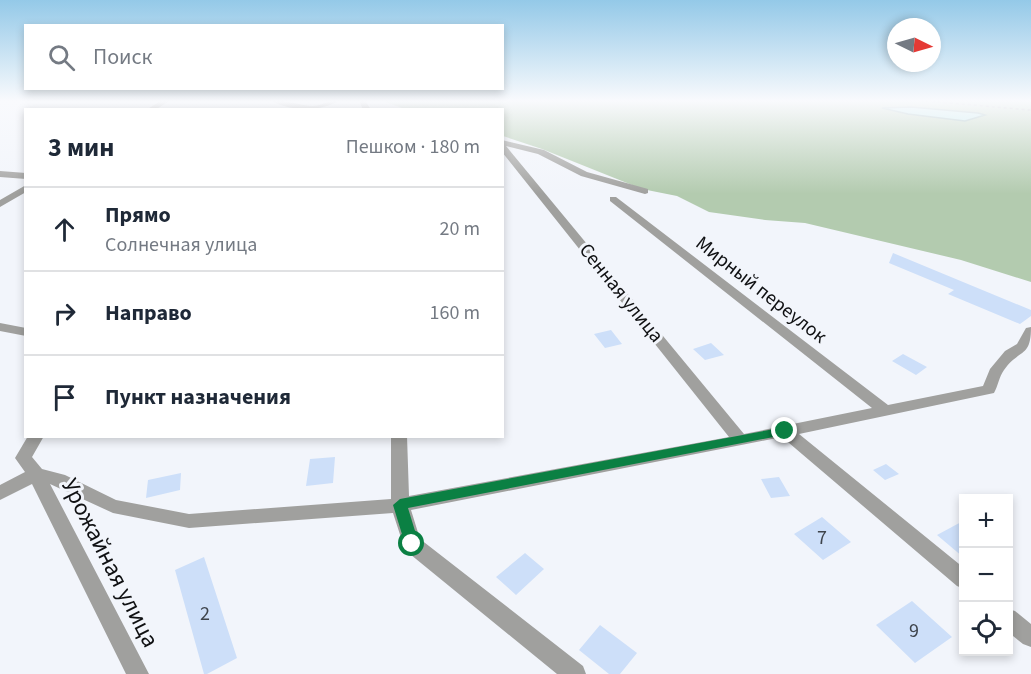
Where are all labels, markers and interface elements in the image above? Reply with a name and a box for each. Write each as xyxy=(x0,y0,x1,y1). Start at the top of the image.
north arrow xyxy=(887,18,941,72)
search box xyxy=(24,24,504,90)
icon: search xyxy=(45,41,78,74)
text: Поиск xyxy=(93,41,152,73)
text: 3 мин xyxy=(48,129,114,166)
text: Пешком · 180 m xyxy=(346,133,480,161)
text: Прямо xyxy=(105,199,171,231)
icon: ahead xyxy=(48,213,81,246)
text: 20 m xyxy=(440,215,480,243)
street label: Мирный переулок xyxy=(689,230,833,350)
text: Солнечная улица xyxy=(105,231,257,259)
street label: Сенная улица xyxy=(572,237,670,349)
icon: right xyxy=(48,297,81,330)
text: Направо xyxy=(105,297,192,329)
text: 160 m xyxy=(430,299,480,327)
icon: arrive xyxy=(48,381,81,414)
text: Пункт назначения xyxy=(105,381,291,413)
route end xyxy=(771,417,797,443)
street label: Урожайная улица xyxy=(52,472,168,654)
map controls xyxy=(959,494,1013,656)
button: + xyxy=(959,494,1013,548)
house number: 7 xyxy=(817,524,827,552)
route start xyxy=(398,530,424,556)
button: − xyxy=(959,548,1013,602)
house number: 2 xyxy=(200,600,210,628)
button: locate xyxy=(959,602,1013,656)
house number: 9 xyxy=(909,617,919,645)

